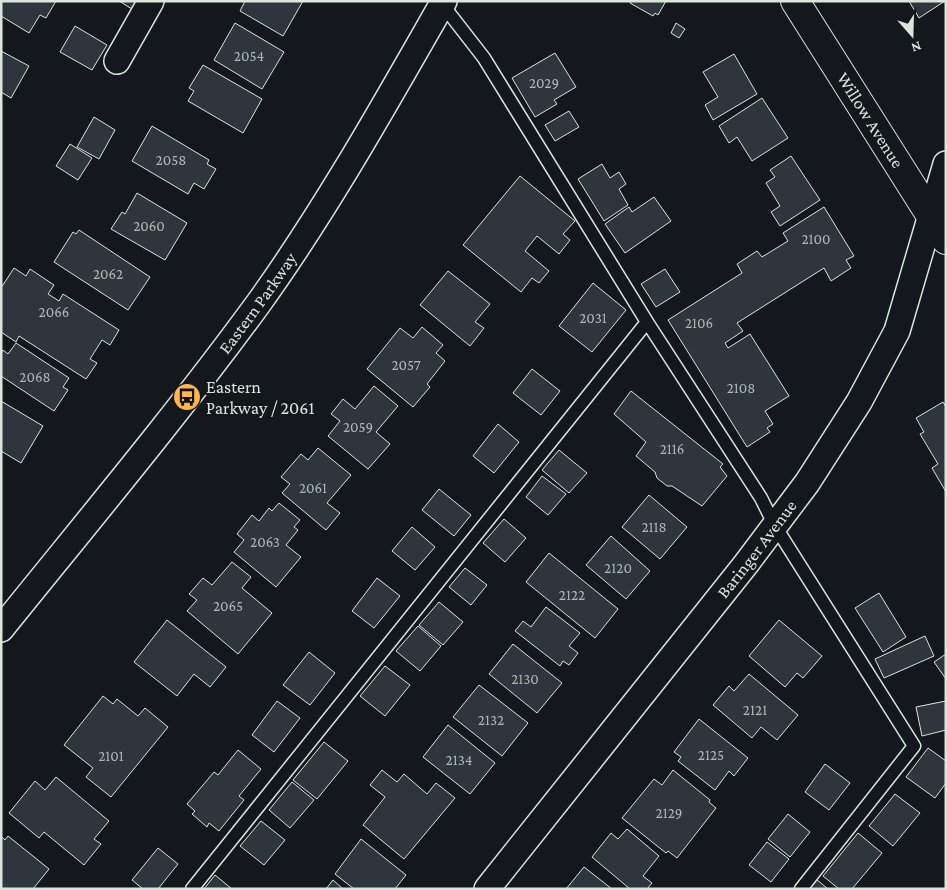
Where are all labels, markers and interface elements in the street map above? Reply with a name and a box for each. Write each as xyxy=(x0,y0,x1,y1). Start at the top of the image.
north arrow xyxy=(887,10,937,60)
text: N xyxy=(909,38,924,57)
house number: 2054 xyxy=(234,48,264,64)
street label: Willow Avenue xyxy=(833,69,908,172)
house number: 2029 xyxy=(529,75,559,91)
house number: 2058 xyxy=(156,152,186,168)
house number: 2060 xyxy=(133,218,165,234)
house number: 2100 xyxy=(801,231,831,247)
street label: Eastern Parkway xyxy=(215,248,301,358)
house number: 2062 xyxy=(93,266,123,282)
house number: 2066 xyxy=(39,304,69,320)
house number: 2031 xyxy=(579,310,607,326)
house number: 2106 xyxy=(685,315,713,331)
house number: 2057 xyxy=(391,357,421,373)
house number: 2068 xyxy=(19,369,51,385)
place label: Eastern Parkway / 2061 xyxy=(206,377,314,418)
house number: 2108 xyxy=(727,380,755,396)
bus stop icon: Eastern Parkway / 2061 xyxy=(172,382,202,412)
house number: 2059 xyxy=(343,419,373,435)
house number: 2116 xyxy=(660,441,684,457)
house number: 2061 xyxy=(299,480,327,496)
street label: Baringer Avenue xyxy=(713,496,801,602)
house number: 2118 xyxy=(641,519,667,535)
house number: 2063 xyxy=(250,534,280,550)
house number: 2120 xyxy=(604,560,632,576)
house number: 2122 xyxy=(559,587,585,603)
house number: 2065 xyxy=(213,598,243,614)
house number: 2130 xyxy=(511,671,539,687)
house number: 2121 xyxy=(743,702,767,718)
house number: 2132 xyxy=(478,712,504,728)
house number: 2125 xyxy=(698,747,724,763)
house number: 2101 xyxy=(98,748,124,764)
house number: 2134 xyxy=(446,752,472,768)
house number: 2129 xyxy=(656,805,682,821)

